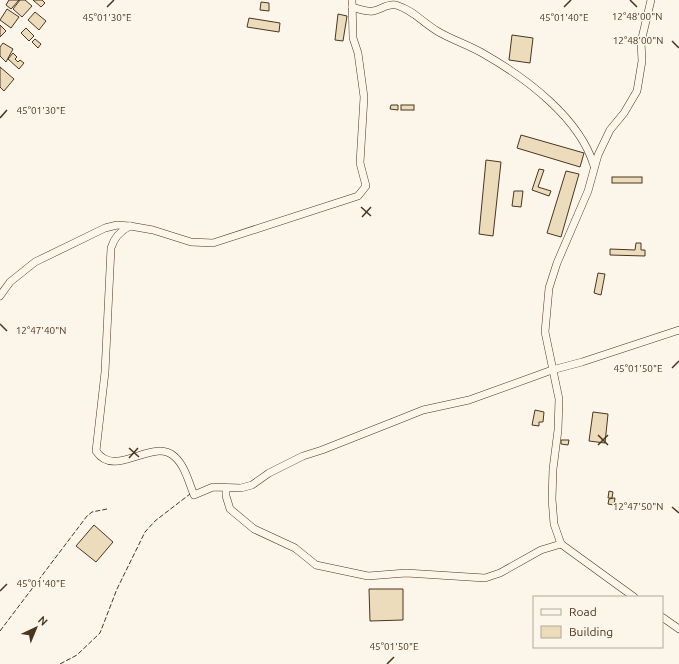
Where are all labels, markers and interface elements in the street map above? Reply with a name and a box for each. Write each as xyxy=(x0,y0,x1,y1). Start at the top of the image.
text: 12°48'00"N xyxy=(612,11,662,22)
text: 45°01'30"E xyxy=(82,12,132,23)
text: 45°01'40"E xyxy=(539,12,589,23)
text: 12°48'00"N xyxy=(613,35,663,46)
text: 45°01'30"E xyxy=(16,105,66,116)
text: 12°47'40"N xyxy=(16,325,66,336)
text: 45°01'50"E xyxy=(613,363,663,374)
text: 12°47'50"N xyxy=(613,501,663,512)
text: 45°01'40"E xyxy=(16,578,66,589)
legend xyxy=(533,596,663,648)
text: Road xyxy=(569,605,597,618)
north arrow xyxy=(16,608,56,648)
text: N xyxy=(36,614,50,628)
text: Building xyxy=(569,625,613,638)
text: 45°01'50"E xyxy=(369,641,419,652)

